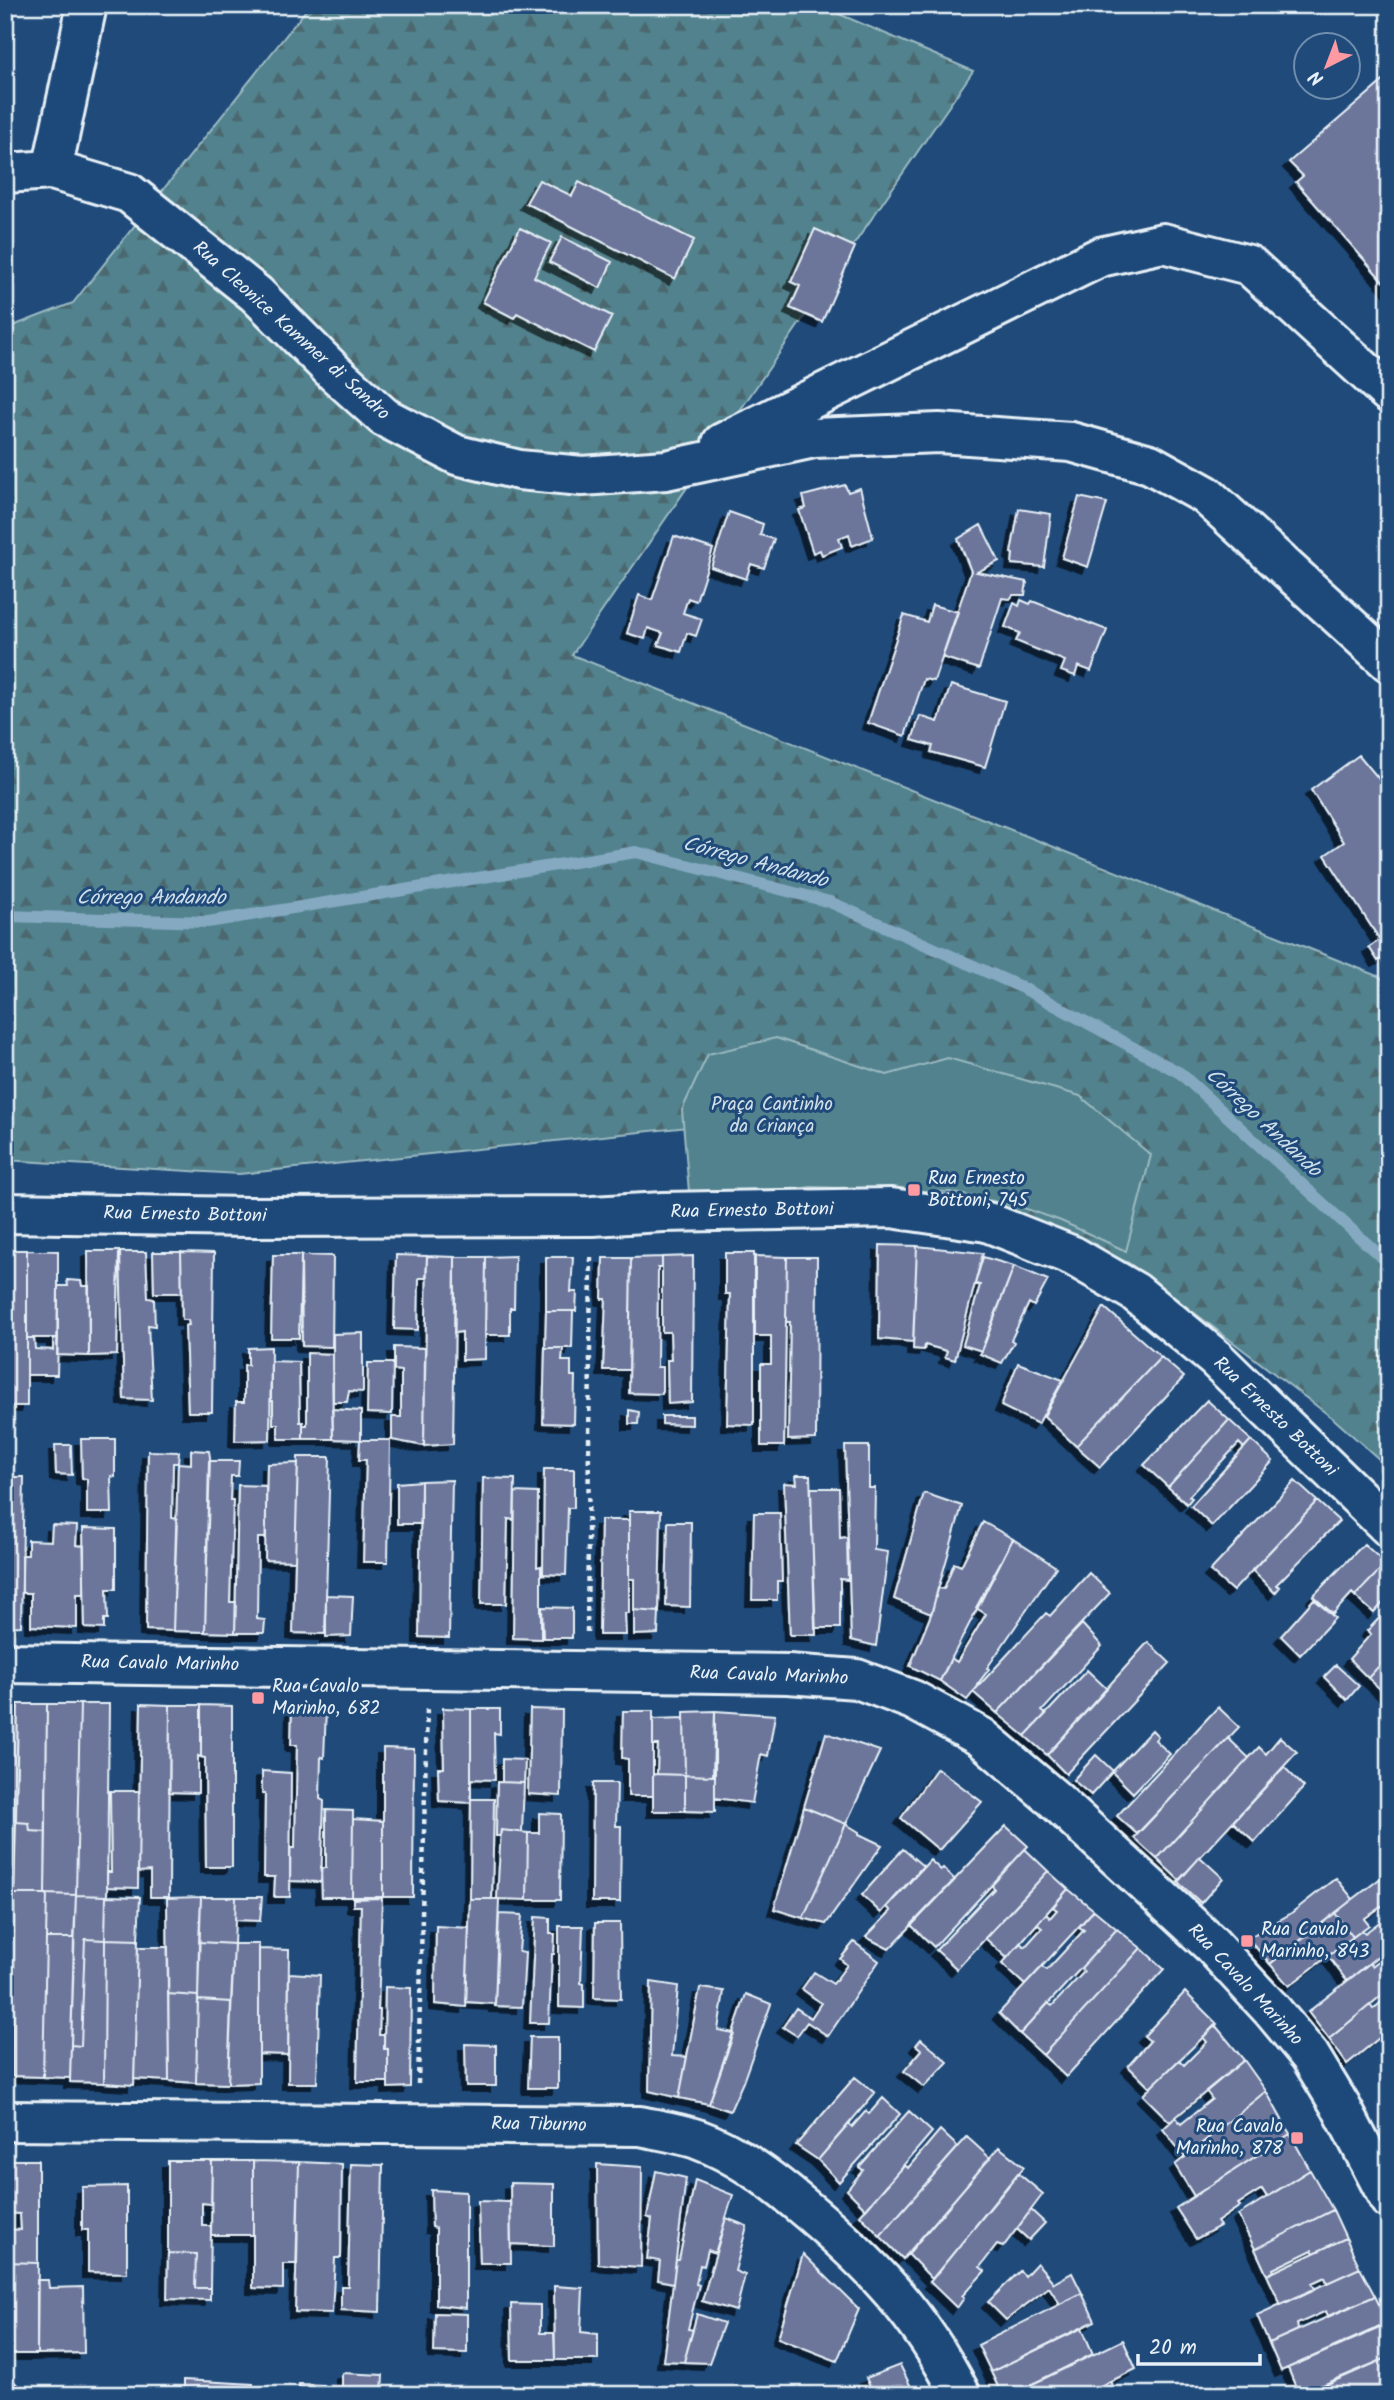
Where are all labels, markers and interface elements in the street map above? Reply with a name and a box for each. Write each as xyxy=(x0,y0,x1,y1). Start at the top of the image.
north arrow xyxy=(1292,32,1362,102)
text: N xyxy=(1302,62,1331,92)
street label: Rua Cleonice Kammer di Sandro xyxy=(185,234,397,428)
water label: Córrego Andando xyxy=(679,828,833,899)
water label: Córrego Andando xyxy=(77,882,227,915)
water label: Córrego Andando xyxy=(1197,1060,1330,1187)
park label: Praça Cantinho da Criança xyxy=(711,1090,833,1142)
place label: Rua Ernesto Bottoni, 745 xyxy=(928,1164,1030,1216)
marker: Rua Ernesto Bottoni, 745 xyxy=(906,1182,922,1198)
street label: Rua Ernesto Bottoni xyxy=(670,1195,835,1227)
street label: Rua Ernesto Bottoni xyxy=(103,1199,268,1231)
street label: Rua Ernesto Bottoni xyxy=(1206,1350,1345,1485)
street label: Rua Cavalo Marinho xyxy=(81,1648,239,1680)
street label: Rua Cavalo Marinho xyxy=(689,1658,849,1694)
place label: Rua Cavalo Marinho, 682 xyxy=(272,1672,381,1724)
marker: Rua Cavalo Marinho, 682 xyxy=(250,1690,266,1706)
place label: Rua Cavalo Marinho, 843 xyxy=(1261,1915,1369,1967)
street label: Rua Cavalo Marinho xyxy=(1180,1917,1310,2053)
marker: Rua Cavalo Marinho, 843 xyxy=(1239,1933,1255,1949)
street label: Rua Tiburno xyxy=(491,2109,587,2141)
place label: Rua Cavalo Marinho, 878 xyxy=(1176,2112,1284,2164)
marker: Rua Cavalo Marinho, 878 xyxy=(1289,2130,1305,2146)
scale bar xyxy=(1138,2323,1261,2367)
text: 20 m xyxy=(1149,2332,1197,2365)

